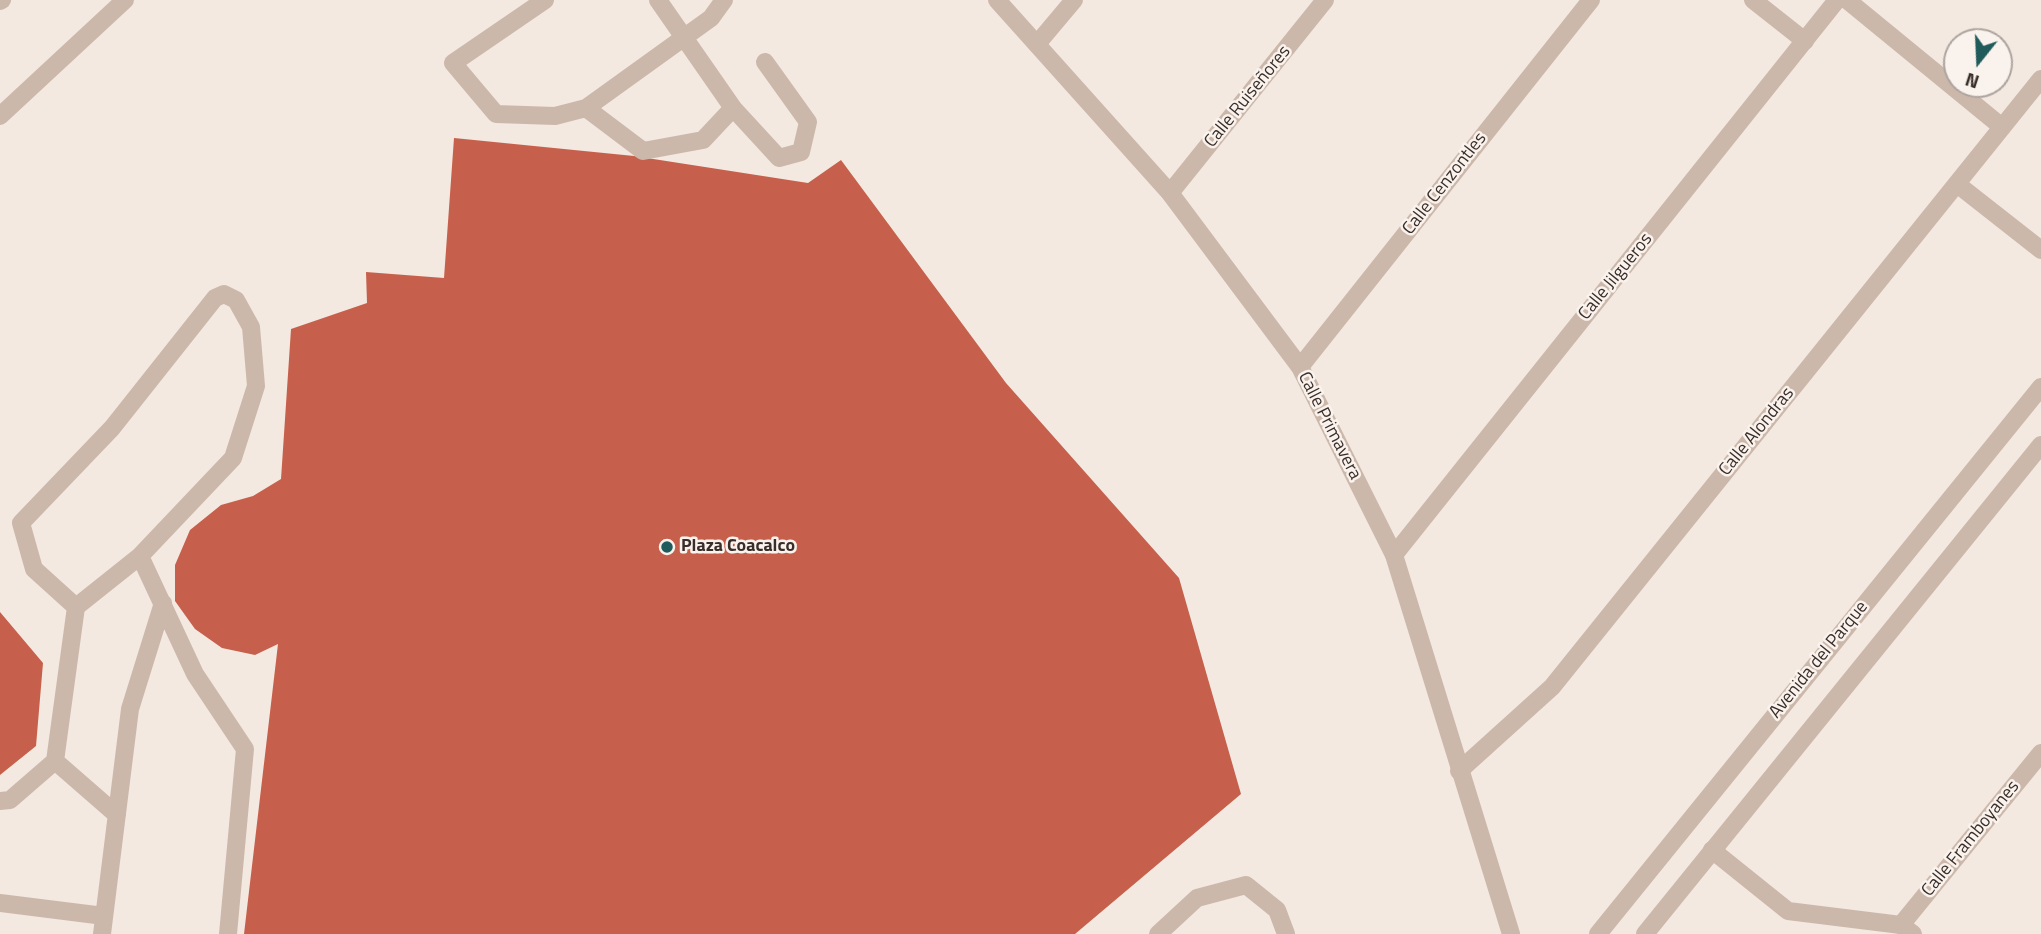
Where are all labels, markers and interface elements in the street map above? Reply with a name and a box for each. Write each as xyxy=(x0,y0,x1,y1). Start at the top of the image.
north arrow xyxy=(1943,28,2013,98)
street label: Calle Ruiseñores xyxy=(1200,42,1296,152)
text: N xyxy=(1961,66,1983,97)
street label: Calle Cenzontles xyxy=(1398,129,1492,239)
street label: Calle Jilgueros xyxy=(1574,229,1658,325)
street label: Calle Primavera xyxy=(1293,369,1365,483)
street label: Calle Alondras xyxy=(1715,383,1799,481)
place label: Plaza Coacalco xyxy=(681,536,795,558)
marker: Plaza Coacalco xyxy=(659,539,675,555)
street label: Avenida del Parque xyxy=(1765,597,1873,723)
street label: Calle Framboyanes xyxy=(1918,777,2024,901)

